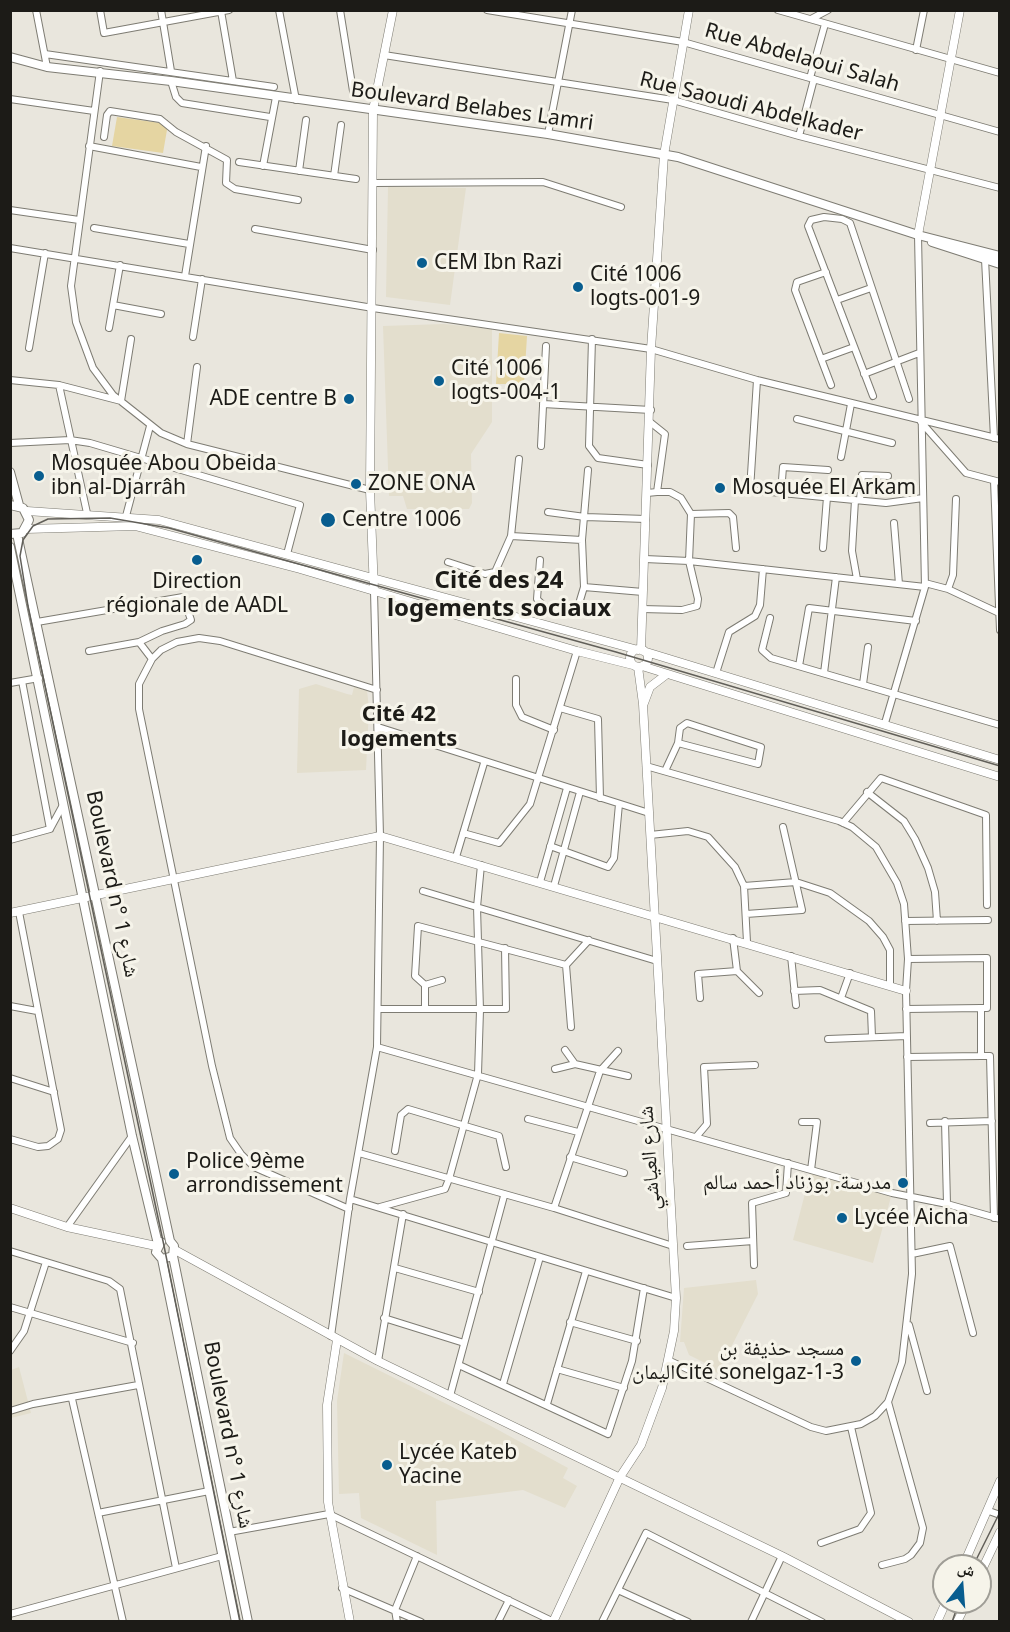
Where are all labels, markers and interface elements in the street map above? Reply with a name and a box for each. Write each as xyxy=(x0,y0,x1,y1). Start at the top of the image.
street label: Rue Abdelaoui Salah xyxy=(702,18,902,98)
street label: Rue Saoudi Abdelkader xyxy=(637,67,865,147)
street label: Boulevard Belabes Lamri xyxy=(349,77,595,137)
place label: CEM Ibn Razi xyxy=(434,250,562,276)
marker: CEM Ibn Razi xyxy=(415,256,429,270)
place label: Cité 1006 logts-001-9 xyxy=(590,262,700,312)
marker: Cité 1006 logts-001-9 xyxy=(571,280,585,294)
place label: Cité 1006 logts-004-1 xyxy=(451,356,561,406)
marker: Cité 1006 logts-004-1 xyxy=(432,374,446,388)
place label: ADE centre B xyxy=(209,386,337,412)
marker: ADE centre B xyxy=(342,392,356,406)
place label: Mosquée Abou Obeida ibn al-Djarrâh xyxy=(51,451,277,501)
marker: Mosquée Abou Obeida ibn al-Djarrâh xyxy=(32,469,46,483)
place label: ZONE ONA xyxy=(368,471,475,497)
place label: Mosquée El Arkam xyxy=(732,475,916,501)
marker: ZONE ONA xyxy=(349,477,363,491)
marker: Mosquée El Arkam xyxy=(713,481,727,495)
place label: Centre 1006 xyxy=(342,507,461,533)
marker: Centre 1006 xyxy=(319,511,337,529)
marker: Direction régionale de AADL xyxy=(190,553,204,567)
district label: Cité des 24 logements sociaux xyxy=(387,567,611,623)
place label: Direction régionale de AADL xyxy=(106,569,288,619)
district label: Cité 42 logements xyxy=(341,702,457,754)
street label: Boulevard n° شارع 1 xyxy=(80,788,144,980)
street label: شارع العياشي xyxy=(634,1105,666,1211)
place label: Police 9ème arrondissement xyxy=(186,1149,343,1199)
marker: Police 9ème arrondissement xyxy=(167,1167,181,1181)
place label: مدرسة. بوزناد أحمد سالم xyxy=(703,1170,891,1196)
marker: مدرسة. بوزناد أحمد سالم xyxy=(896,1176,910,1190)
place label: Lycée Aicha xyxy=(854,1205,969,1231)
marker: Lycée Aicha xyxy=(835,1211,849,1225)
place label: مسجد حذيفة بن اليمانCité sonelgaz-1-3 xyxy=(632,1336,844,1386)
street label: Boulevard n° شارع 1 xyxy=(197,1339,259,1531)
marker: مسجد حذيفة بن اليمانCité sonelgaz-1-3 xyxy=(849,1354,863,1368)
place label: Lycée Kateb Yacine xyxy=(399,1440,517,1490)
marker: Lycée Kateb Yacine xyxy=(380,1458,394,1472)
north arrow xyxy=(932,1554,992,1614)
text: ش xyxy=(955,1556,978,1582)

